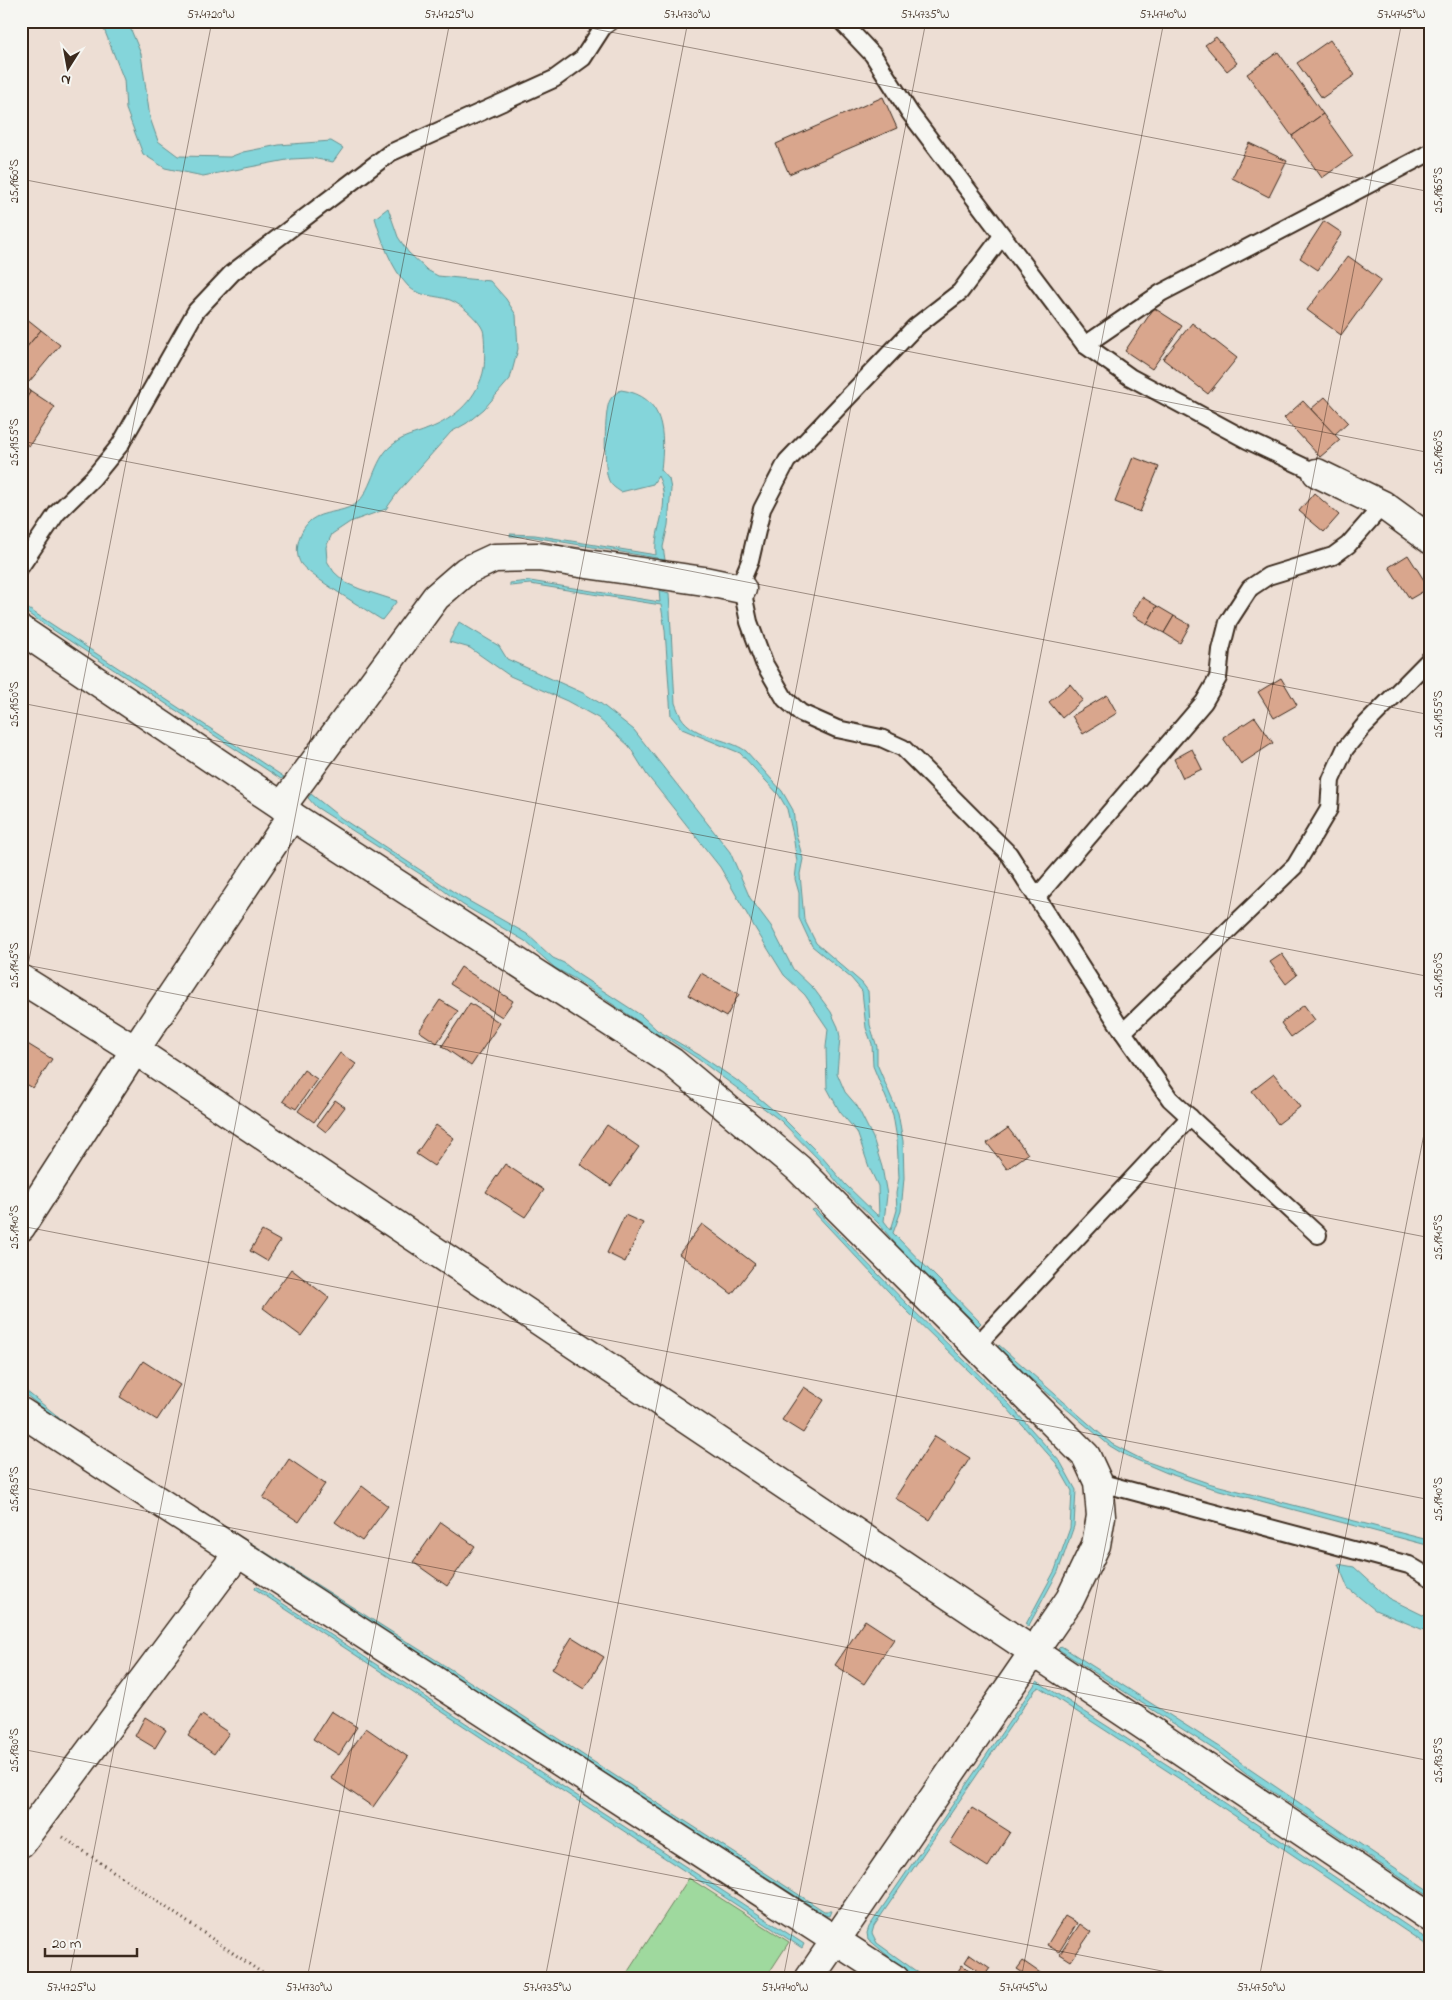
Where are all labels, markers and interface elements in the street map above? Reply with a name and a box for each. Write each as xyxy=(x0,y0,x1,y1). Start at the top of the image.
text: 57.4720°W xyxy=(187,6,235,24)
text: 57.4725°W xyxy=(424,6,474,24)
text: 57.4730°W xyxy=(664,6,710,24)
text: 57.4735°W xyxy=(901,6,949,24)
text: 57.4740°W xyxy=(1140,6,1186,24)
text: 57.4745°W xyxy=(1377,6,1425,24)
north arrow xyxy=(42,42,92,92)
text: N xyxy=(59,68,72,90)
text: 25.1960°S xyxy=(6,159,24,203)
text: 25.1965°S xyxy=(1430,167,1448,213)
text: 25.1955°S xyxy=(6,418,24,466)
text: 25.1960°S xyxy=(1430,430,1448,474)
text: 25.1950°S xyxy=(6,681,24,727)
text: 25.1955°S xyxy=(1430,690,1448,738)
text: 25.1945°S xyxy=(6,942,24,988)
text: 25.1950°S xyxy=(1430,952,1448,998)
text: 25.1940°S xyxy=(6,1205,24,1249)
text: 25.1945°S xyxy=(1430,1214,1448,1260)
text: 25.1935°S xyxy=(6,1466,24,1512)
text: 25.1940°S xyxy=(1430,1477,1448,1521)
text: 25.1930°S xyxy=(6,1728,24,1772)
text: 25.1935°S xyxy=(1430,1737,1448,1783)
scale bar xyxy=(45,1925,138,1957)
text: 20 m xyxy=(52,1933,82,1955)
text: 57.4725°W xyxy=(46,1979,96,1997)
text: 57.4730°W xyxy=(286,1979,332,1997)
text: 57.4735°W xyxy=(523,1979,571,1997)
text: 57.4740°W xyxy=(762,1979,808,1997)
text: 57.4745°W xyxy=(999,1979,1047,1997)
text: 57.4750°W xyxy=(1237,1979,1285,1997)

